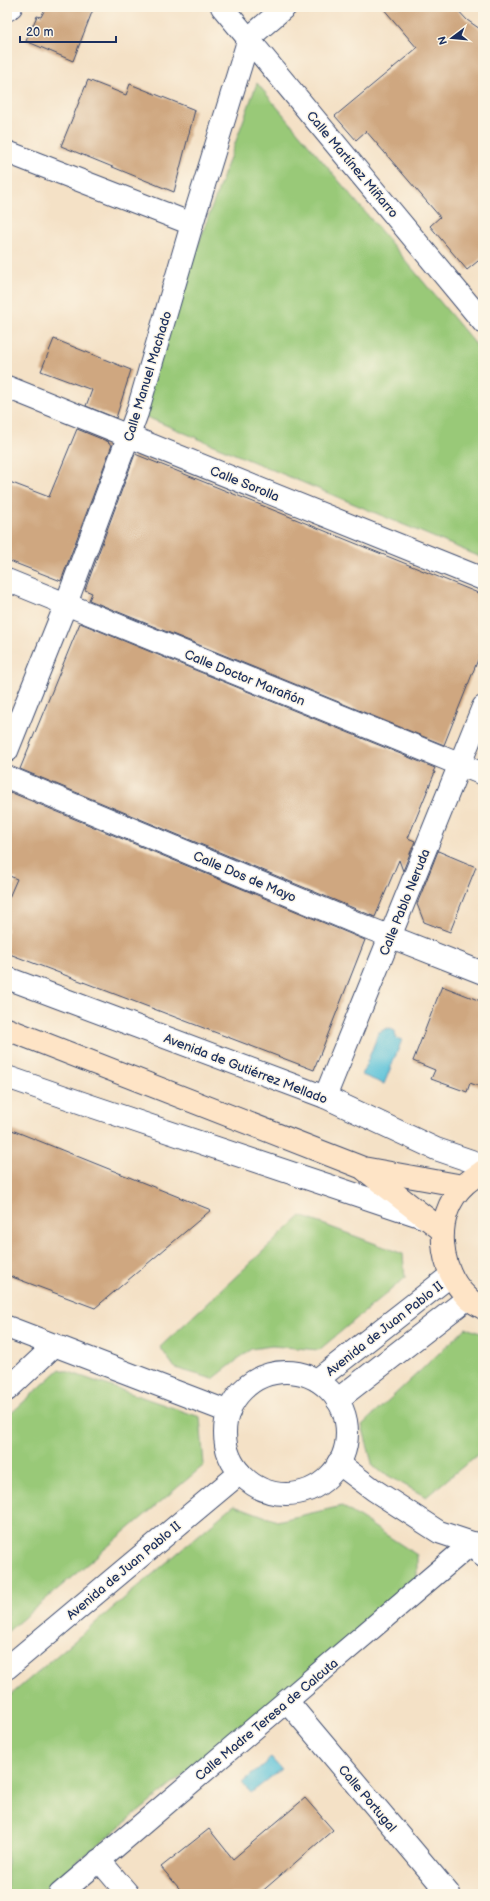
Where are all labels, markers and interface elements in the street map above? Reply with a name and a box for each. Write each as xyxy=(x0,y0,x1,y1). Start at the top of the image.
scale bar xyxy=(20,18,116,44)
north arrow xyxy=(432,18,472,58)
text: 20 m xyxy=(26,25,53,40)
text: N xyxy=(435,35,450,46)
street label: Calle Martínez Miñarro xyxy=(303,108,402,221)
street label: Calle Manuel Machado xyxy=(120,309,175,443)
street label: Calle Sorolla xyxy=(208,463,282,505)
street label: Calle Doctor Marañón xyxy=(182,646,307,709)
street label: Calle Pablo Neruda xyxy=(376,847,434,958)
street label: Calle Dos de Mayo xyxy=(191,848,299,906)
street label: Avenida de Gutiérrez Mellado xyxy=(162,1030,330,1108)
street label: Avenida de Juan Pablo II xyxy=(323,1278,446,1380)
street label: Avenida de Juan Pablo II xyxy=(63,1518,184,1623)
street label: Calle Madre Teresa de Calcuta xyxy=(192,1655,341,1784)
street label: Calle Portugal xyxy=(335,1762,400,1835)

